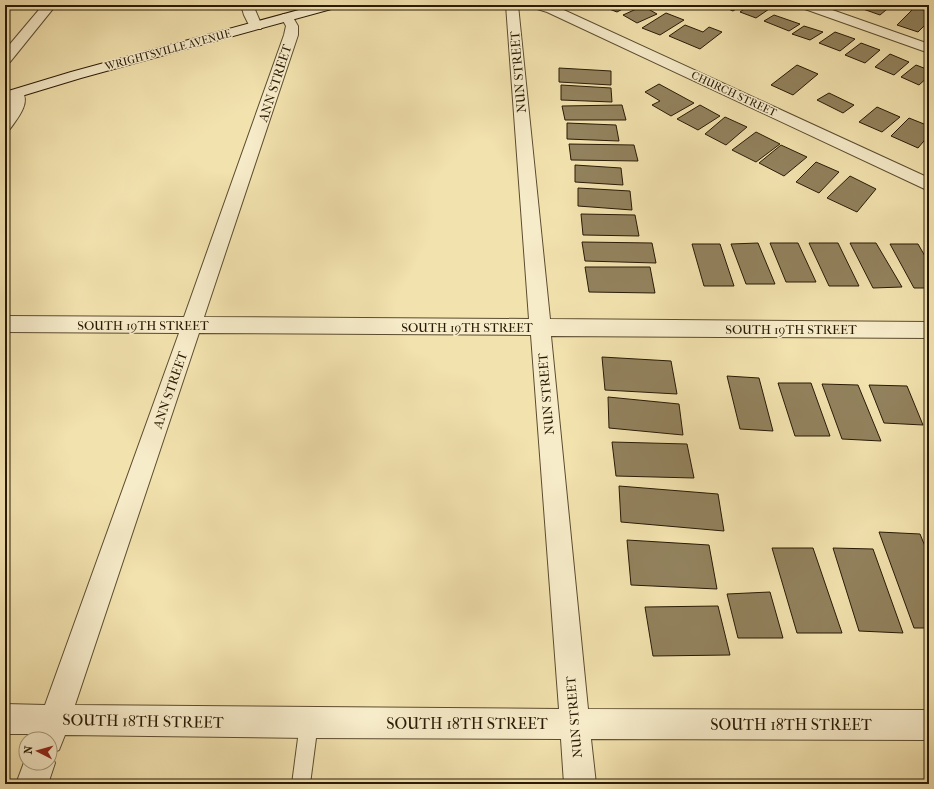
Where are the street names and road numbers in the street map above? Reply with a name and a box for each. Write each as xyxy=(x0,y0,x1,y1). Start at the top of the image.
street label: WRIGHTSVILLE AVENUE xyxy=(102,27,233,73)
street label: NUN STREET xyxy=(507,30,529,114)
street label: ANN STREET xyxy=(255,42,295,125)
street label: CHURCH STREET xyxy=(689,69,779,120)
street label: SOUTH 19TH STREET xyxy=(77,318,209,333)
street label: SOUTH 19TH STREET xyxy=(401,320,533,335)
street label: SOUTH 19TH STREET xyxy=(725,322,857,337)
street label: ANN STREET xyxy=(149,349,190,431)
street label: NUN STREET xyxy=(535,352,557,436)
street label: NUN STREET xyxy=(563,675,585,759)
street label: SOUTH 18TH STREET xyxy=(62,710,224,732)
street label: SOUTH 18TH STREET xyxy=(386,714,548,733)
street label: SOUTH 18TH STREET xyxy=(710,715,872,734)

